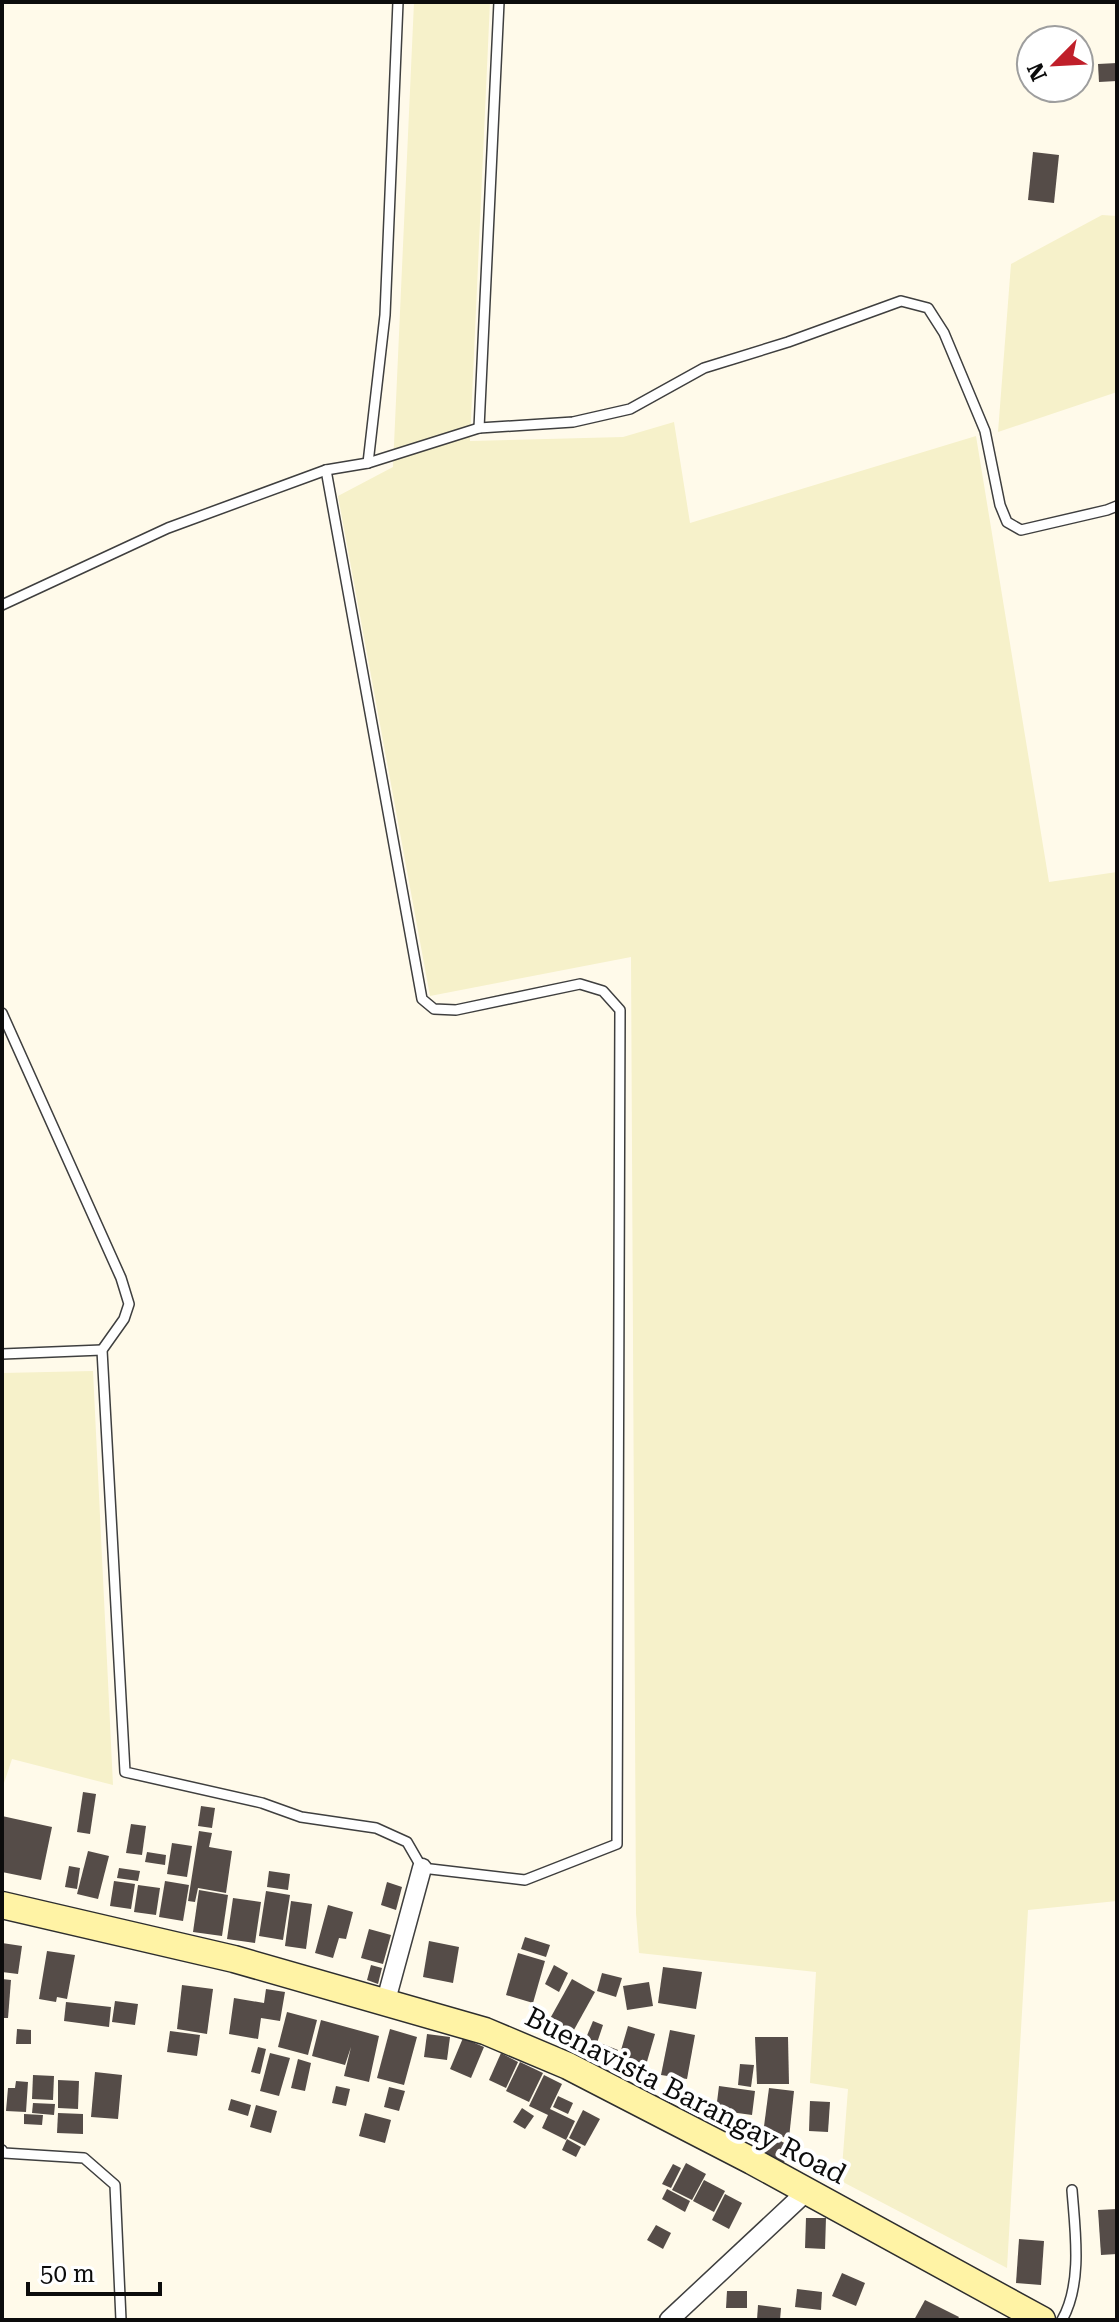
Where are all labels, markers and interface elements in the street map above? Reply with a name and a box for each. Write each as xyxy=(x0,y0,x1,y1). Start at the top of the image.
north arrow xyxy=(1015,24,1095,104)
text: N xyxy=(1022,59,1052,85)
street label: Buenavista Barangay Road xyxy=(520,2000,852,2191)
scale bar xyxy=(28,2246,160,2296)
text: 50 m xyxy=(40,2260,95,2288)

